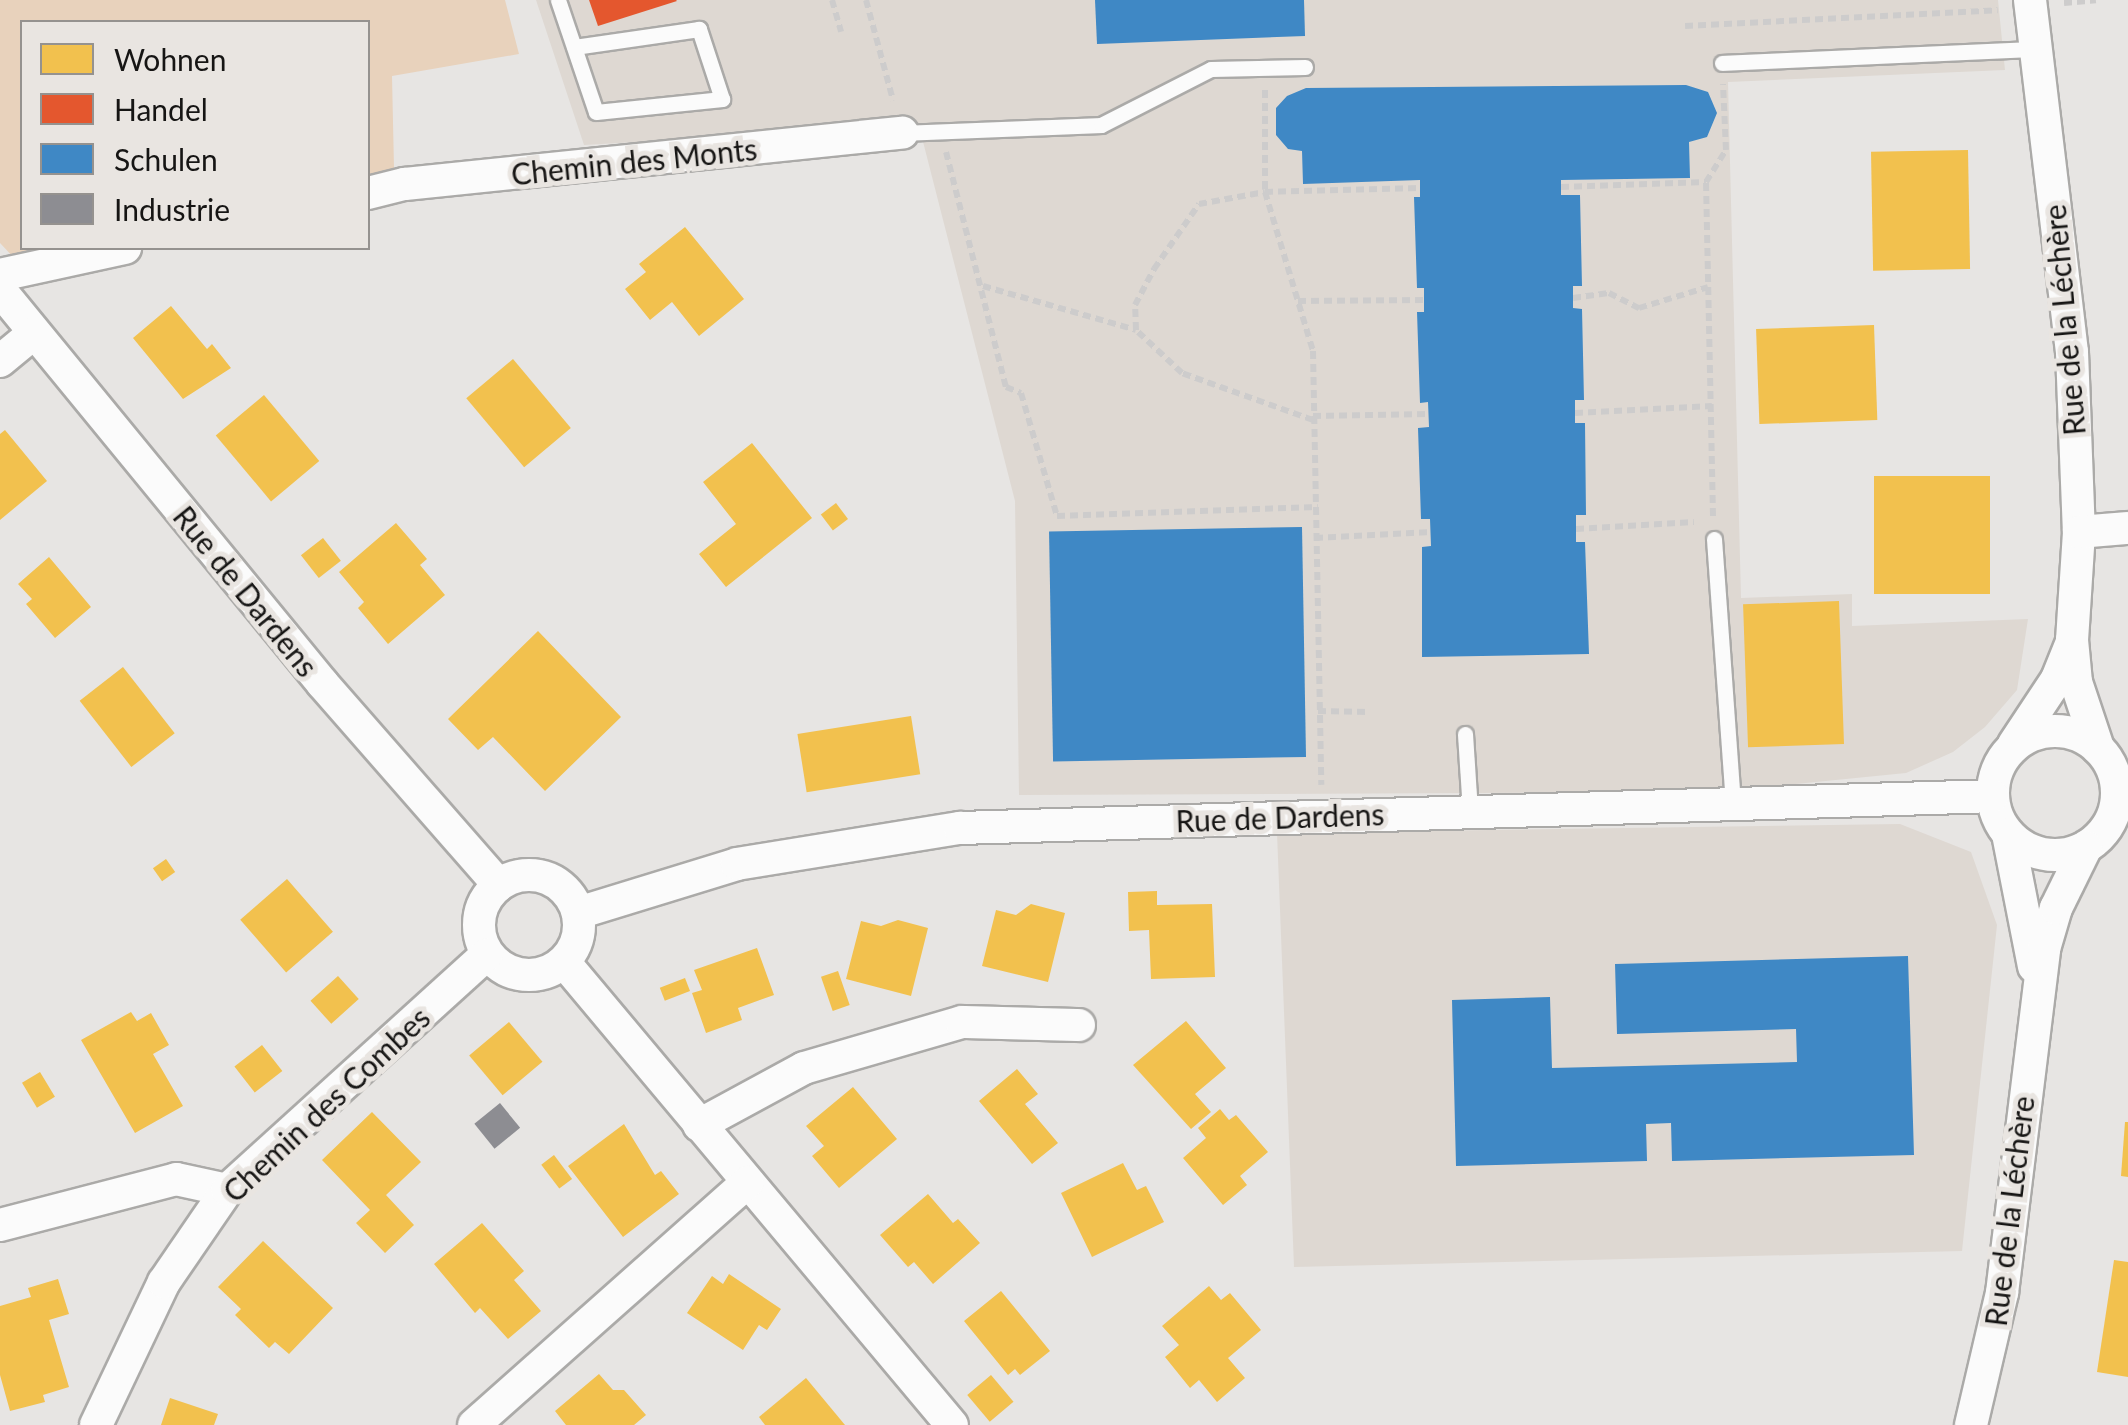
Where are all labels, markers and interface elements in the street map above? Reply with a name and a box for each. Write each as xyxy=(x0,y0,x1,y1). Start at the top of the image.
legend xyxy=(20,20,370,250)
text: Wohnen xyxy=(114,41,226,77)
text: Handel xyxy=(114,91,208,127)
street label: Chemin des Monts xyxy=(509,130,759,192)
text: Schulen xyxy=(114,141,218,177)
text: Industrie xyxy=(114,191,230,227)
street label: Rue de la Léchère xyxy=(2036,203,2092,437)
street label: Rue de Dardens xyxy=(166,499,326,683)
street label: Rue de Dardens xyxy=(1175,795,1385,839)
street label: Chemin des Combes xyxy=(215,999,437,1209)
street label: Rue de la Léchère xyxy=(1977,1094,2041,1328)

